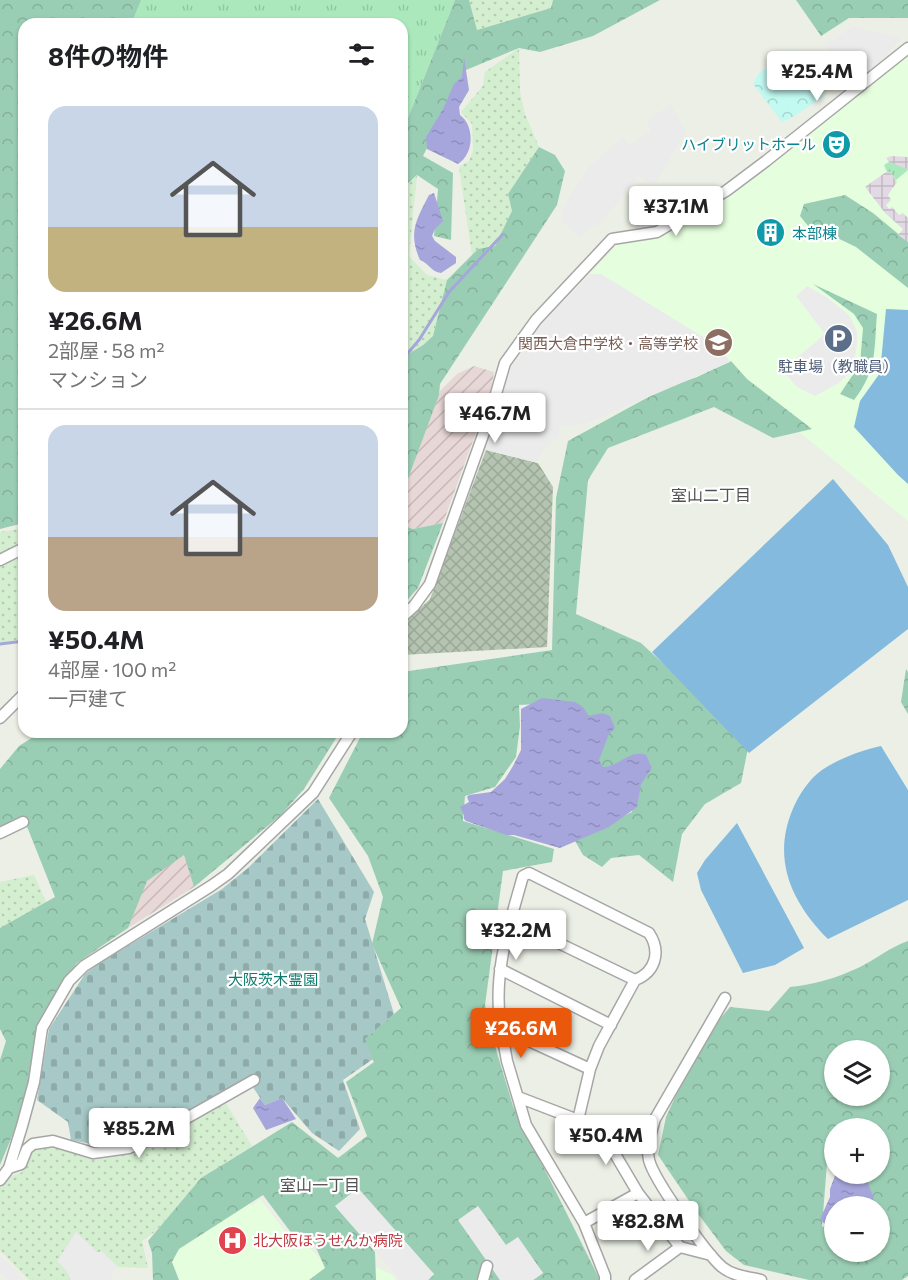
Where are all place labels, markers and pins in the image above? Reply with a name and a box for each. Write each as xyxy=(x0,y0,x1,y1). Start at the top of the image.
pin: ¥25.4M xyxy=(768,51,866,102)
theatre icon: ハイブリットホール xyxy=(821,128,853,160)
place label: ハイブリットホール xyxy=(681,135,816,153)
pin: ¥37.1M xyxy=(627,186,725,237)
building icon: 本部棟 xyxy=(755,217,787,249)
place label: 本部棟 xyxy=(792,224,837,242)
parking icon: 駐車場（教職員） xyxy=(822,323,854,355)
school or university icon: 関西大倉中学校・高等学校 xyxy=(703,327,735,359)
place label: 関西大倉中学校・高等学校 xyxy=(518,334,698,352)
place label: 駐車場（教職員） xyxy=(778,357,898,375)
pin: ¥46.7M xyxy=(446,393,544,444)
pin: ¥32.2M xyxy=(467,910,565,961)
pin: ¥26.6M xyxy=(472,1008,570,1059)
pin: ¥85.2M xyxy=(90,1108,188,1159)
pin: ¥50.4M xyxy=(557,1115,655,1166)
pin: ¥82.8M xyxy=(599,1201,697,1252)
hospital icon: 北大阪ほうせんか病院 xyxy=(216,1224,248,1256)
place label: 北大阪ほうせんか病院 xyxy=(253,1231,403,1249)

